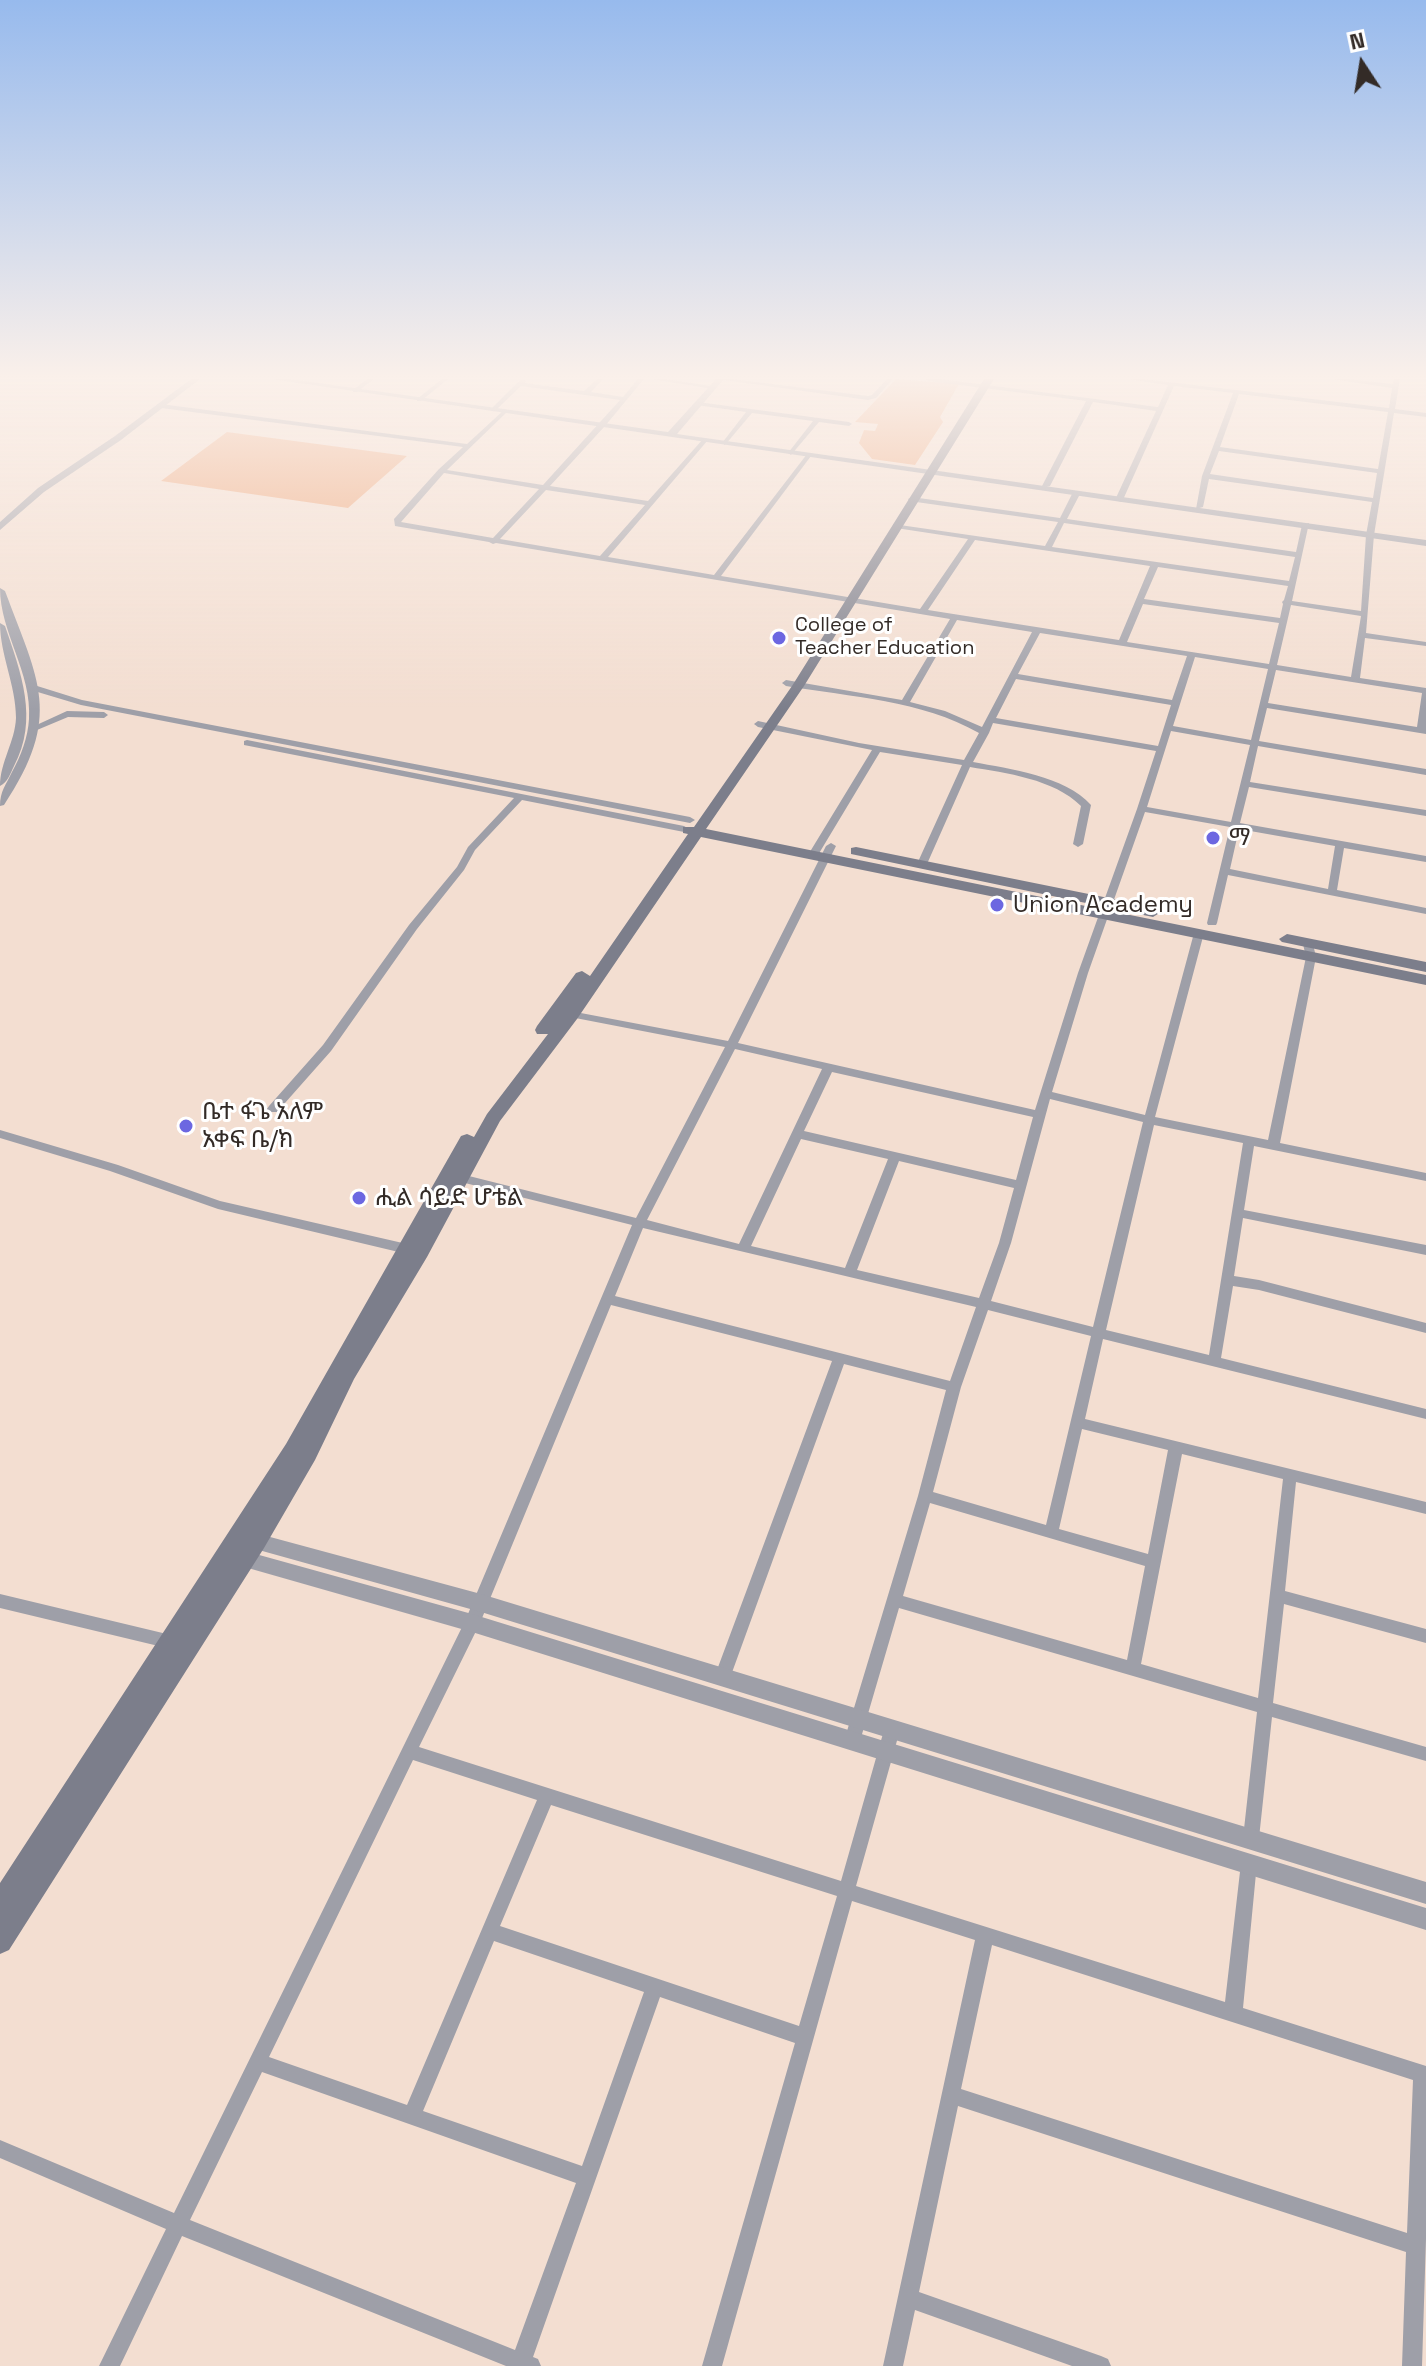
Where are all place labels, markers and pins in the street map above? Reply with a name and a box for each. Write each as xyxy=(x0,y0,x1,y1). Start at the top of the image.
place label: College of Teacher Education xyxy=(795,614,974,661)
marker: College of Teacher Education xyxy=(770,629,788,647)
place label: ማ xyxy=(1229,824,1250,852)
marker: ማ xyxy=(1204,829,1222,847)
place label: Union Academy xyxy=(1013,891,1193,919)
marker: Union Academy xyxy=(988,896,1006,914)
place label: ቤተ ፋጌ አለም አቀፍ ቤ/ክ xyxy=(202,1098,323,1154)
marker: ቤተ ፋጌ አለም አቀፍ ቤ/ክ xyxy=(177,1117,195,1135)
place label: ሒል ሳይድ ሆቴል xyxy=(375,1184,523,1212)
marker: ሒል ሳይድ ሆቴል xyxy=(350,1189,368,1207)

